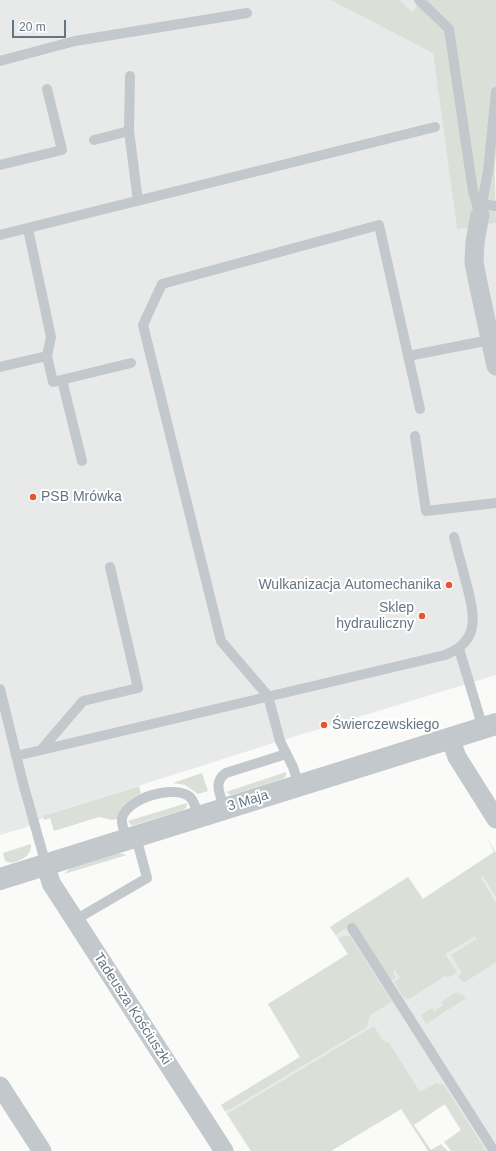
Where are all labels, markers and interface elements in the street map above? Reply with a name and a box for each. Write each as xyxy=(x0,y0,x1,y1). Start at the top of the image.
scale bar xyxy=(14,12,68,38)
text: 20 m xyxy=(19,20,46,34)
place label: PSB Mrówka xyxy=(41,489,122,505)
marker: PSB Mrówka xyxy=(28,492,38,502)
place label: Wulkanizacja Automechanika xyxy=(258,577,441,593)
marker: Wulkanizacja Automechanika xyxy=(444,580,454,590)
place label: Sklep hydrauliczny xyxy=(336,600,414,632)
marker: Sklep hydrauliczny xyxy=(417,611,427,621)
place label: Świerczewskiego xyxy=(332,717,439,733)
marker: Świerczewskiego xyxy=(319,720,329,730)
street label: 3 Maja xyxy=(225,787,271,815)
street label: Tadeusza Kościuszki xyxy=(90,950,174,1068)

